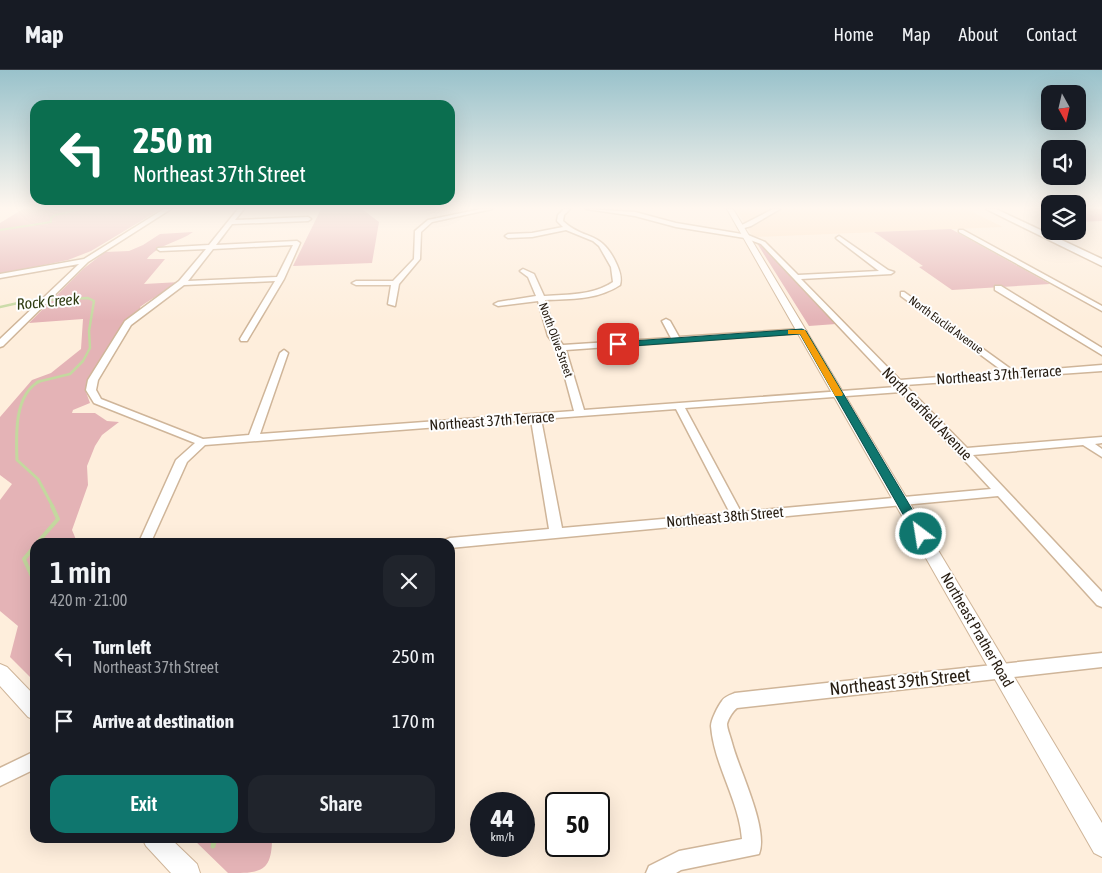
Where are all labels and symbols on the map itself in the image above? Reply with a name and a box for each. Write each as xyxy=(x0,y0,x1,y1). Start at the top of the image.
north arrow xyxy=(1041,85,1086,130)
water label: Rock Creek xyxy=(16,289,81,313)
street label: North Euclid Avenue xyxy=(906,293,986,357)
street label: North Olive Street xyxy=(536,301,576,380)
pin xyxy=(597,323,639,365)
street label: Northeast 37th Terrace xyxy=(936,362,1062,387)
street label: North Garfield Avenue xyxy=(879,364,976,464)
street label: Northeast 37th Terrace xyxy=(429,408,555,433)
street label: Northeast 38th Street xyxy=(665,503,784,530)
position arrow xyxy=(894,507,946,559)
street label: Northeast Prather Road xyxy=(938,570,1017,690)
street label: Northeast 39th Street xyxy=(829,664,971,699)
speed limit sign: 50 xyxy=(545,792,610,857)

